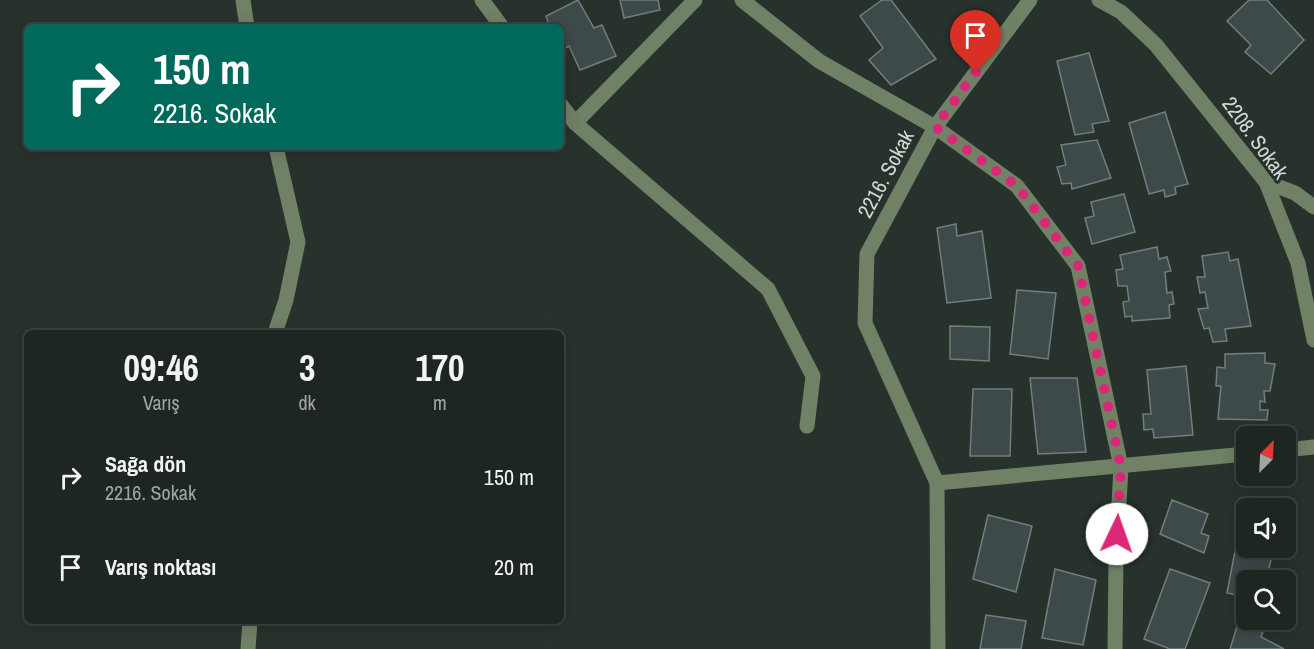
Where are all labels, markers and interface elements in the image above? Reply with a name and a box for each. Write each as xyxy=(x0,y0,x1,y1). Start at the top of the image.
pin xyxy=(950,10,1001,72)
icon: arrive xyxy=(959,19,992,52)
text: 150 m xyxy=(153,41,251,97)
icon: right xyxy=(54,48,132,126)
street label: 2208. Sokak xyxy=(1216,90,1295,185)
text: 2216. Sokak xyxy=(153,95,276,131)
street label: 2216. Sokak xyxy=(850,124,921,223)
text: 09:46 xyxy=(123,344,199,392)
text: 3 xyxy=(299,344,315,392)
text: 170 xyxy=(415,344,464,392)
text: Varış xyxy=(143,389,180,416)
text: dk xyxy=(298,389,316,416)
text: m xyxy=(433,389,447,416)
north arrow xyxy=(1236,426,1296,486)
map controls xyxy=(1236,426,1296,630)
text: Sağa dön xyxy=(105,449,186,479)
icon: right xyxy=(54,461,87,494)
text: 150 m xyxy=(484,462,534,492)
text: 2216. Sokak xyxy=(105,479,196,506)
button: sound xyxy=(1236,498,1296,558)
position arrow xyxy=(1085,502,1149,566)
icon: arrive xyxy=(54,551,87,584)
text: Varış noktası xyxy=(105,552,216,582)
text: 20 m xyxy=(494,552,534,582)
button: search xyxy=(1236,570,1296,630)

